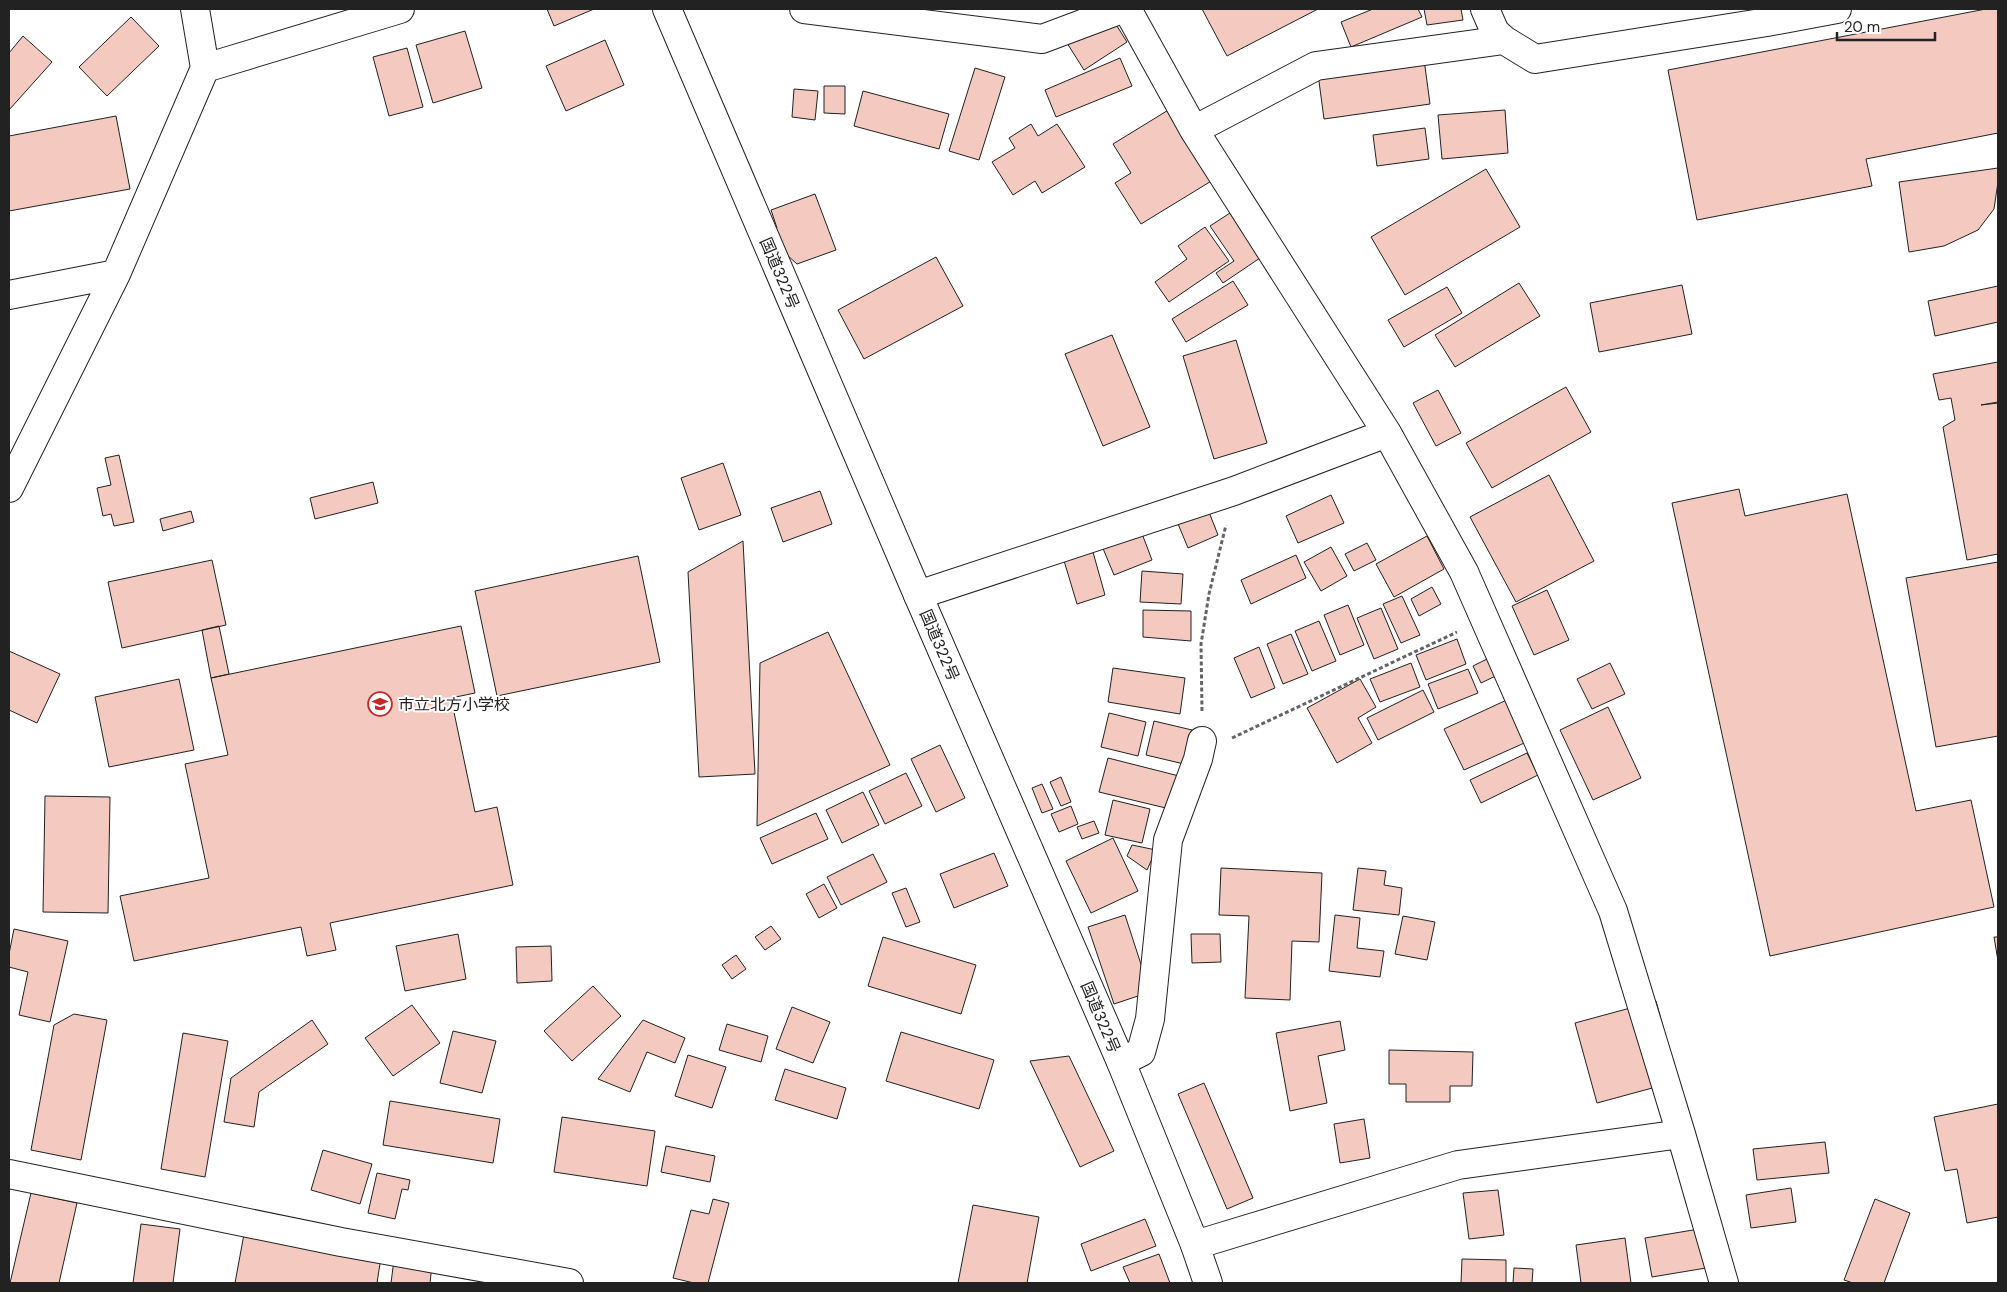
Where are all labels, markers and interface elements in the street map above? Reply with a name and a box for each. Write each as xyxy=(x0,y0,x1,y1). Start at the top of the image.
scale bar xyxy=(1837,10,1934,42)
text: 20 m xyxy=(1844,17,1880,37)
street label: 国道322号 xyxy=(755,234,804,312)
street label: 国道322号 xyxy=(915,606,964,684)
school or university icon: 市立北方小学校 xyxy=(367,691,393,717)
place label: 市立北方小学校 xyxy=(398,694,510,715)
street label: 国道322号 xyxy=(1076,978,1125,1056)

